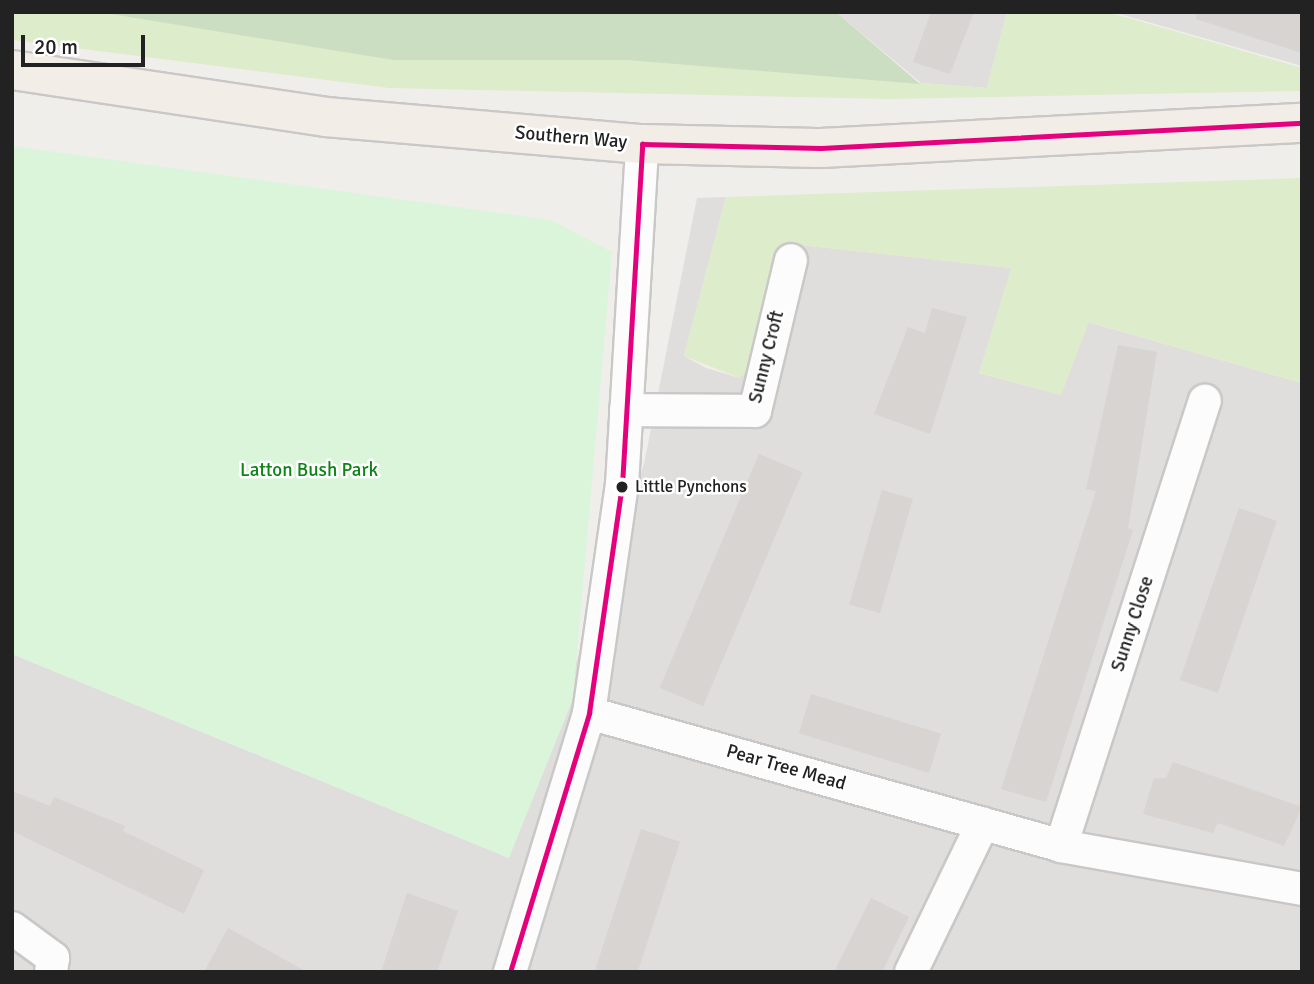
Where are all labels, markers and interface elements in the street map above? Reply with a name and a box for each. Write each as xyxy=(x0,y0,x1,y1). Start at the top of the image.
scale bar xyxy=(24,21,149,65)
text: 20 m xyxy=(34,34,78,60)
street label: Southern Way xyxy=(514,122,628,154)
street label: Sunny Croft xyxy=(744,308,790,406)
park label: Latton Bush Park xyxy=(240,460,378,482)
place label: Little Pynchons xyxy=(635,477,747,497)
marker: Little Pynchons xyxy=(615,480,629,494)
street label: Sunny Close xyxy=(1107,573,1159,675)
street label: Pear Tree Mead xyxy=(724,740,848,796)

